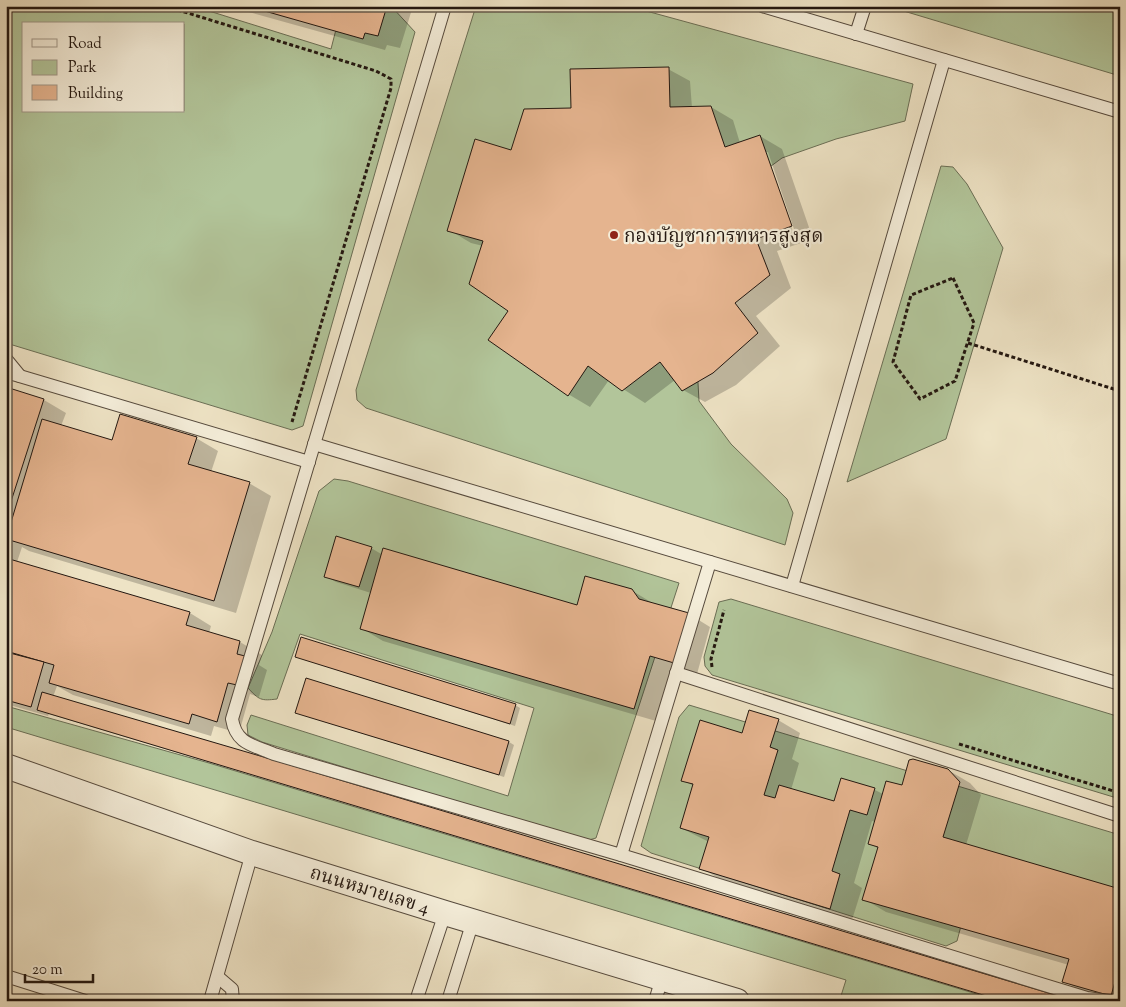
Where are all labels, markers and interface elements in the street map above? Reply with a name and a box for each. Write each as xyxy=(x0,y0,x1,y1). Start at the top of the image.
legend xyxy=(22,22,185,112)
text: Road xyxy=(68,34,102,55)
text: Park xyxy=(68,58,97,79)
text: Building xyxy=(68,84,123,105)
place label: กองบัญชาการทหารสูงสุด xyxy=(624,224,823,251)
marker: กองบัญชาการทหารสูงสุด xyxy=(608,229,620,241)
street label: ถนนหมายเลข 4 xyxy=(306,860,433,923)
scale bar xyxy=(25,952,92,984)
text: 20 m xyxy=(32,960,63,981)

